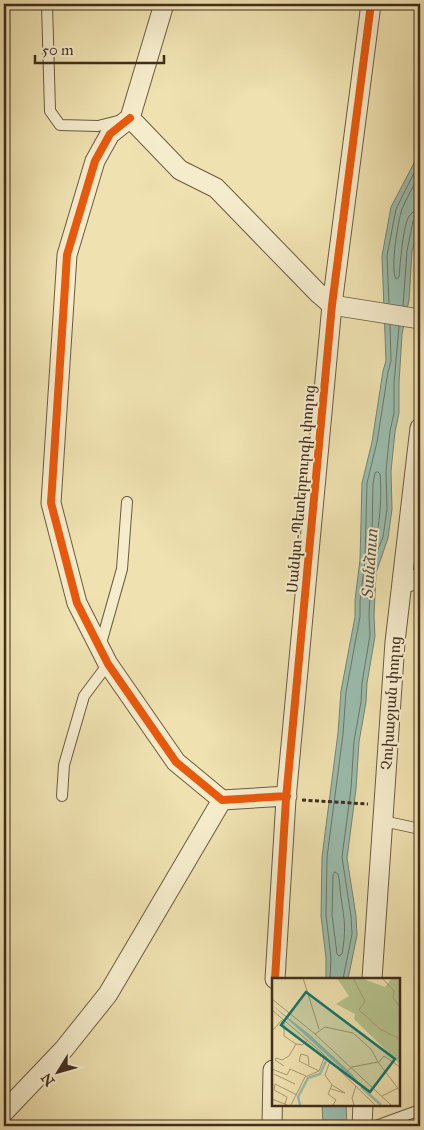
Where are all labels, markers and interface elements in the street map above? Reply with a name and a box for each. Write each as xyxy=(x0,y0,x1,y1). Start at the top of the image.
scale bar xyxy=(35,32,164,64)
text: 50 m xyxy=(42,41,74,59)
street label: Սանկտ-Պետերբուրգի փողոց xyxy=(283,384,319,594)
water label: Տանձուտ xyxy=(358,527,381,599)
street label: Չուխաջյան փողոց xyxy=(377,636,405,770)
inset map xyxy=(272,978,399,1105)
north arrow xyxy=(32,1048,82,1098)
text: N xyxy=(38,1070,58,1089)

